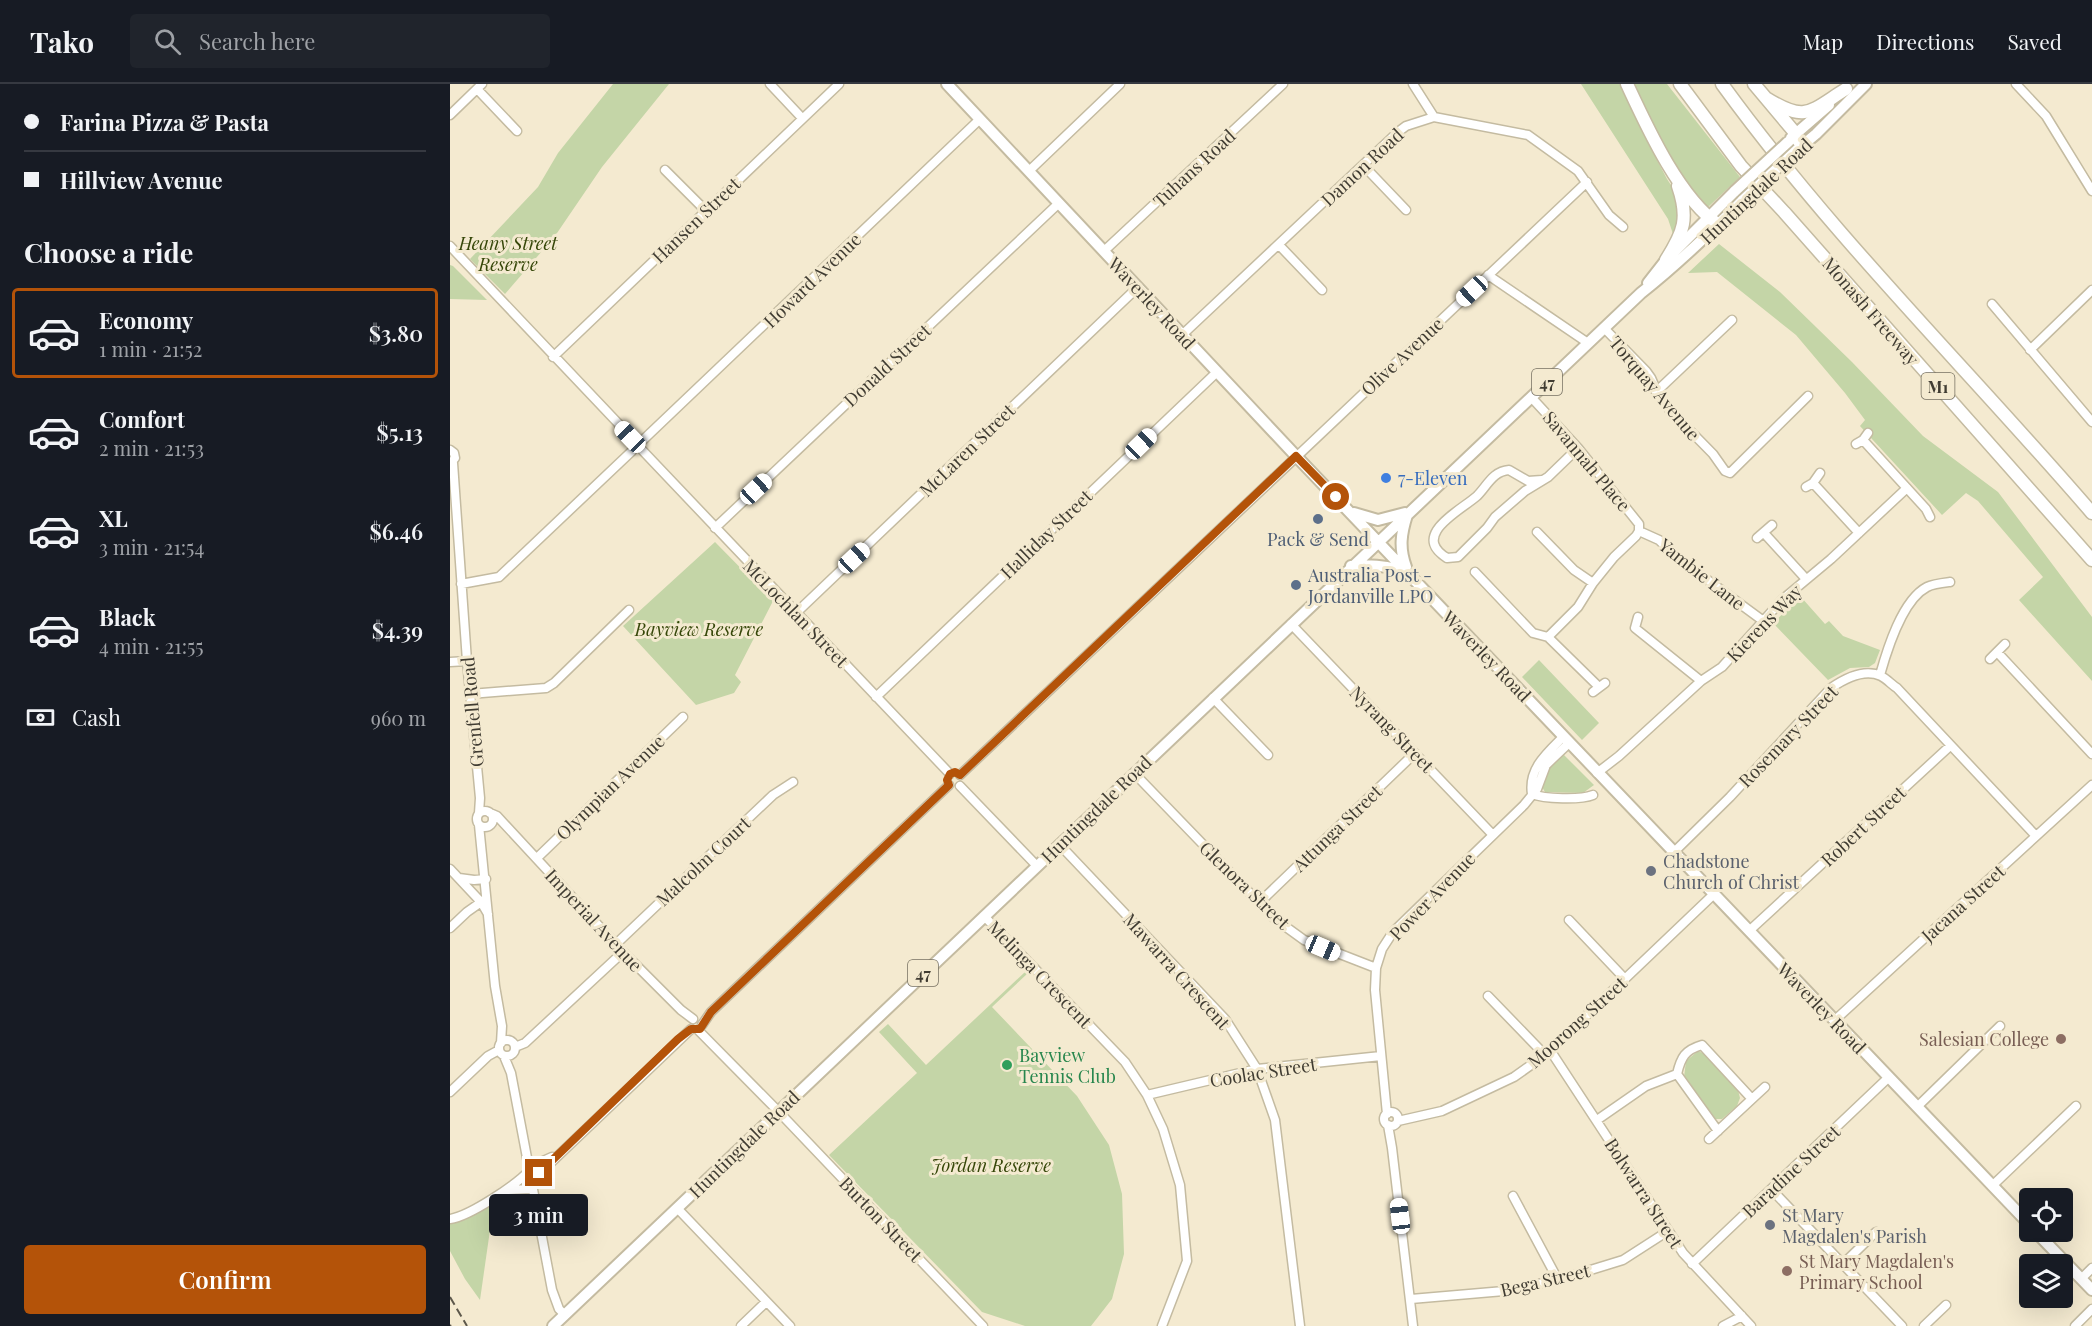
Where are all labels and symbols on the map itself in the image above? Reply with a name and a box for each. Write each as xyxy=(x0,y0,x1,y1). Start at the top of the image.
street label: Damon Road xyxy=(1316,122,1409,211)
street label: Tuhans Road xyxy=(1148,123,1241,212)
street label: Huntingdale Road xyxy=(1695,132,1818,249)
street label: Hansen Street xyxy=(647,171,746,268)
street label: Howard Avenue xyxy=(758,227,866,333)
park label: Heany Street Reserve xyxy=(458,231,558,276)
street label: Waverley Road xyxy=(1102,251,1201,355)
street label: Monash Freeway xyxy=(1817,252,1925,370)
car xyxy=(1453,272,1491,310)
street label: Olive Avenue xyxy=(1356,312,1448,400)
street label: Donald Street xyxy=(838,318,936,412)
street label: Torquay Avenue xyxy=(1604,331,1706,445)
road number: 47 xyxy=(1532,369,1562,395)
road number: M1 xyxy=(1922,373,1954,399)
street label: McLaren Street xyxy=(914,398,1020,502)
street label: Savannah Place xyxy=(1538,406,1636,516)
car xyxy=(611,418,649,456)
car xyxy=(1122,425,1160,463)
place label: 7-Eleven xyxy=(1398,466,1468,490)
car xyxy=(737,470,775,508)
marker: 7-Eleven xyxy=(1379,471,1393,485)
route start xyxy=(1322,483,1349,510)
street label: Halliday Street xyxy=(995,484,1098,584)
marker: Pack & Send xyxy=(1311,512,1325,526)
place label: Pack & Send xyxy=(1267,527,1369,551)
street label: Yambie Lane xyxy=(1653,532,1750,615)
car xyxy=(835,539,873,577)
street label: McLochlan Street xyxy=(738,554,854,673)
place label: Australia Post - Jordanville LPO xyxy=(1307,563,1433,608)
marker: Australia Post - Jordanville LPO xyxy=(1289,578,1303,592)
street label: Kierens Way xyxy=(1721,579,1807,667)
street label: Waverley Road xyxy=(1437,605,1537,707)
park label: Bayview Reserve xyxy=(634,617,763,641)
street label: Grenfell Road xyxy=(455,655,489,768)
street label: Rosemary Street xyxy=(1733,679,1843,792)
street label: Nyrang Street xyxy=(1345,681,1440,778)
street label: Olympian Avenue xyxy=(551,729,669,845)
street label: Huntingdale Road xyxy=(1035,750,1157,868)
street label: Attunga Street xyxy=(1286,779,1387,877)
street label: Robert Street xyxy=(1815,780,1911,871)
street label: Malcolm Court xyxy=(651,811,756,911)
street label: Glenora Street xyxy=(1195,836,1296,935)
street label: Power Avenue xyxy=(1384,847,1480,945)
place label: Chadstone Church of Christ xyxy=(1663,849,1800,894)
street label: Jacana Street xyxy=(1915,859,2010,948)
street label: Imperial Avenue xyxy=(540,863,648,977)
marker: Chadstone Church of Christ xyxy=(1644,864,1658,878)
street label: Mawarra Crescent xyxy=(1118,908,1236,1035)
street label: Melinga Crescent xyxy=(983,915,1098,1033)
car xyxy=(1303,933,1343,963)
street label: Waverley Road xyxy=(1772,957,1872,1059)
road number: 47 xyxy=(908,960,938,986)
street label: Moorong Street xyxy=(1522,971,1632,1073)
place label: Salesian College xyxy=(1919,1027,2049,1051)
marker: Salesian College xyxy=(2054,1032,2068,1046)
place label: Bayview Tennis Club xyxy=(1019,1043,1116,1088)
street label: Coolac Street xyxy=(1208,1052,1319,1092)
marker: Bayview Tennis Club xyxy=(1000,1058,1014,1072)
street label: Huntingdale Road xyxy=(683,1085,805,1203)
street label: Baradine Street xyxy=(1737,1119,1846,1223)
street label: Bolwarra Street xyxy=(1600,1133,1689,1253)
park label: Jordan Reserve xyxy=(931,1153,1051,1177)
route end xyxy=(525,1159,552,1186)
street label: Burton Street xyxy=(834,1171,928,1267)
callout: 3 min xyxy=(490,1194,588,1236)
car xyxy=(1389,1197,1411,1235)
place label: St Mary Magdalen's Parish xyxy=(1782,1203,1927,1248)
marker: St Mary Magdalen's Parish xyxy=(1763,1218,1777,1232)
place label: St Mary Magdalen's Primary School xyxy=(1799,1249,1954,1294)
street label: Bega Street xyxy=(1498,1258,1593,1302)
marker: St Mary Magdalen's Primary School xyxy=(1780,1264,1794,1278)

